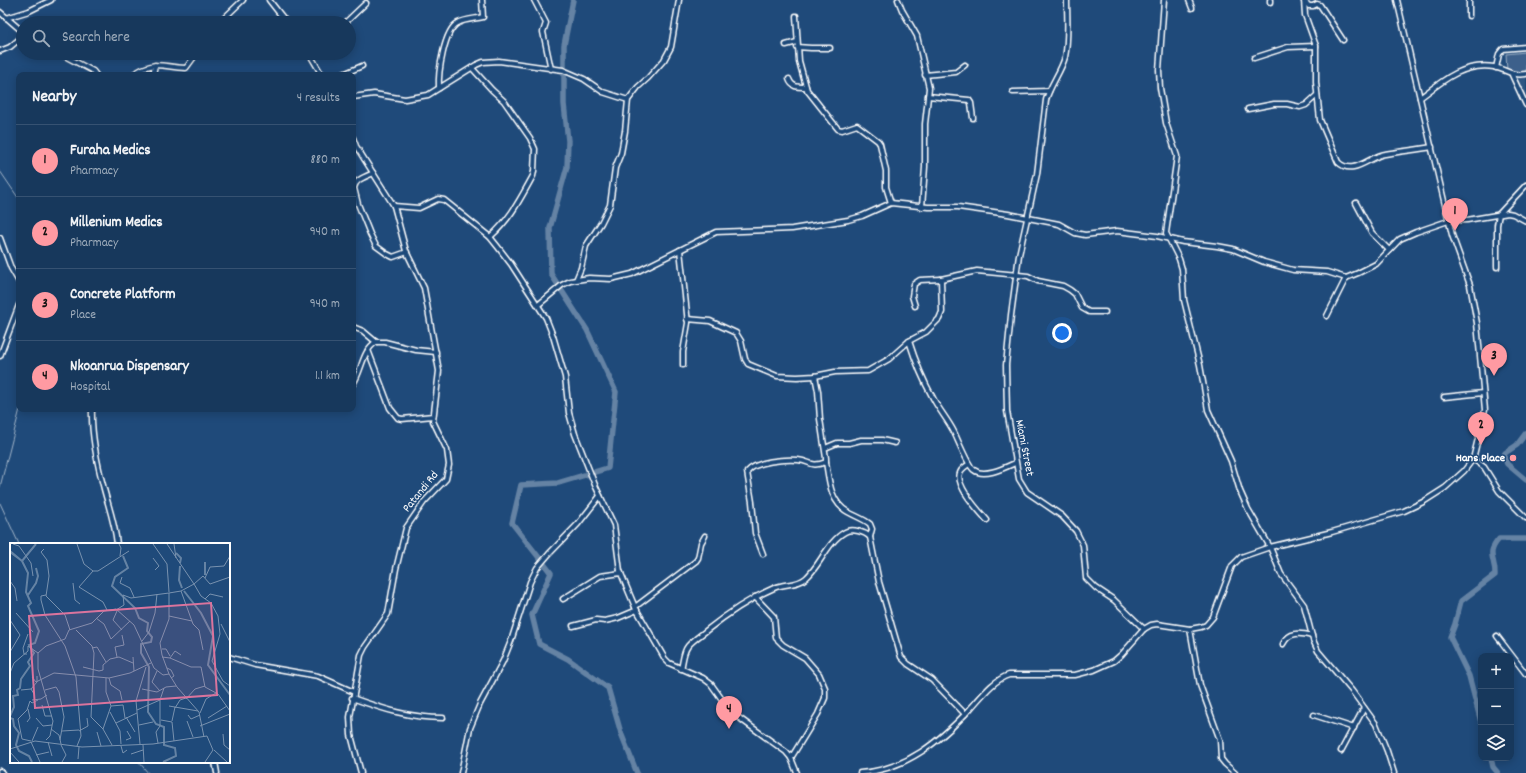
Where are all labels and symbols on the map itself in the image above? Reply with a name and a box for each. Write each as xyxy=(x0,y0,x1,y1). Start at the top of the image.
pin: 1 xyxy=(1442,198,1468,231)
your location xyxy=(1052,323,1072,343)
pin: 3 xyxy=(1481,343,1507,376)
pin: 2 xyxy=(1468,412,1494,445)
street label: Miami Street xyxy=(1010,418,1038,478)
place label: Hans Place xyxy=(1456,450,1506,467)
marker: Hans Place xyxy=(1508,453,1518,463)
street label: Patandi Rd xyxy=(399,468,443,516)
inset map xyxy=(10,543,230,763)
pin: 4 xyxy=(716,696,742,729)

